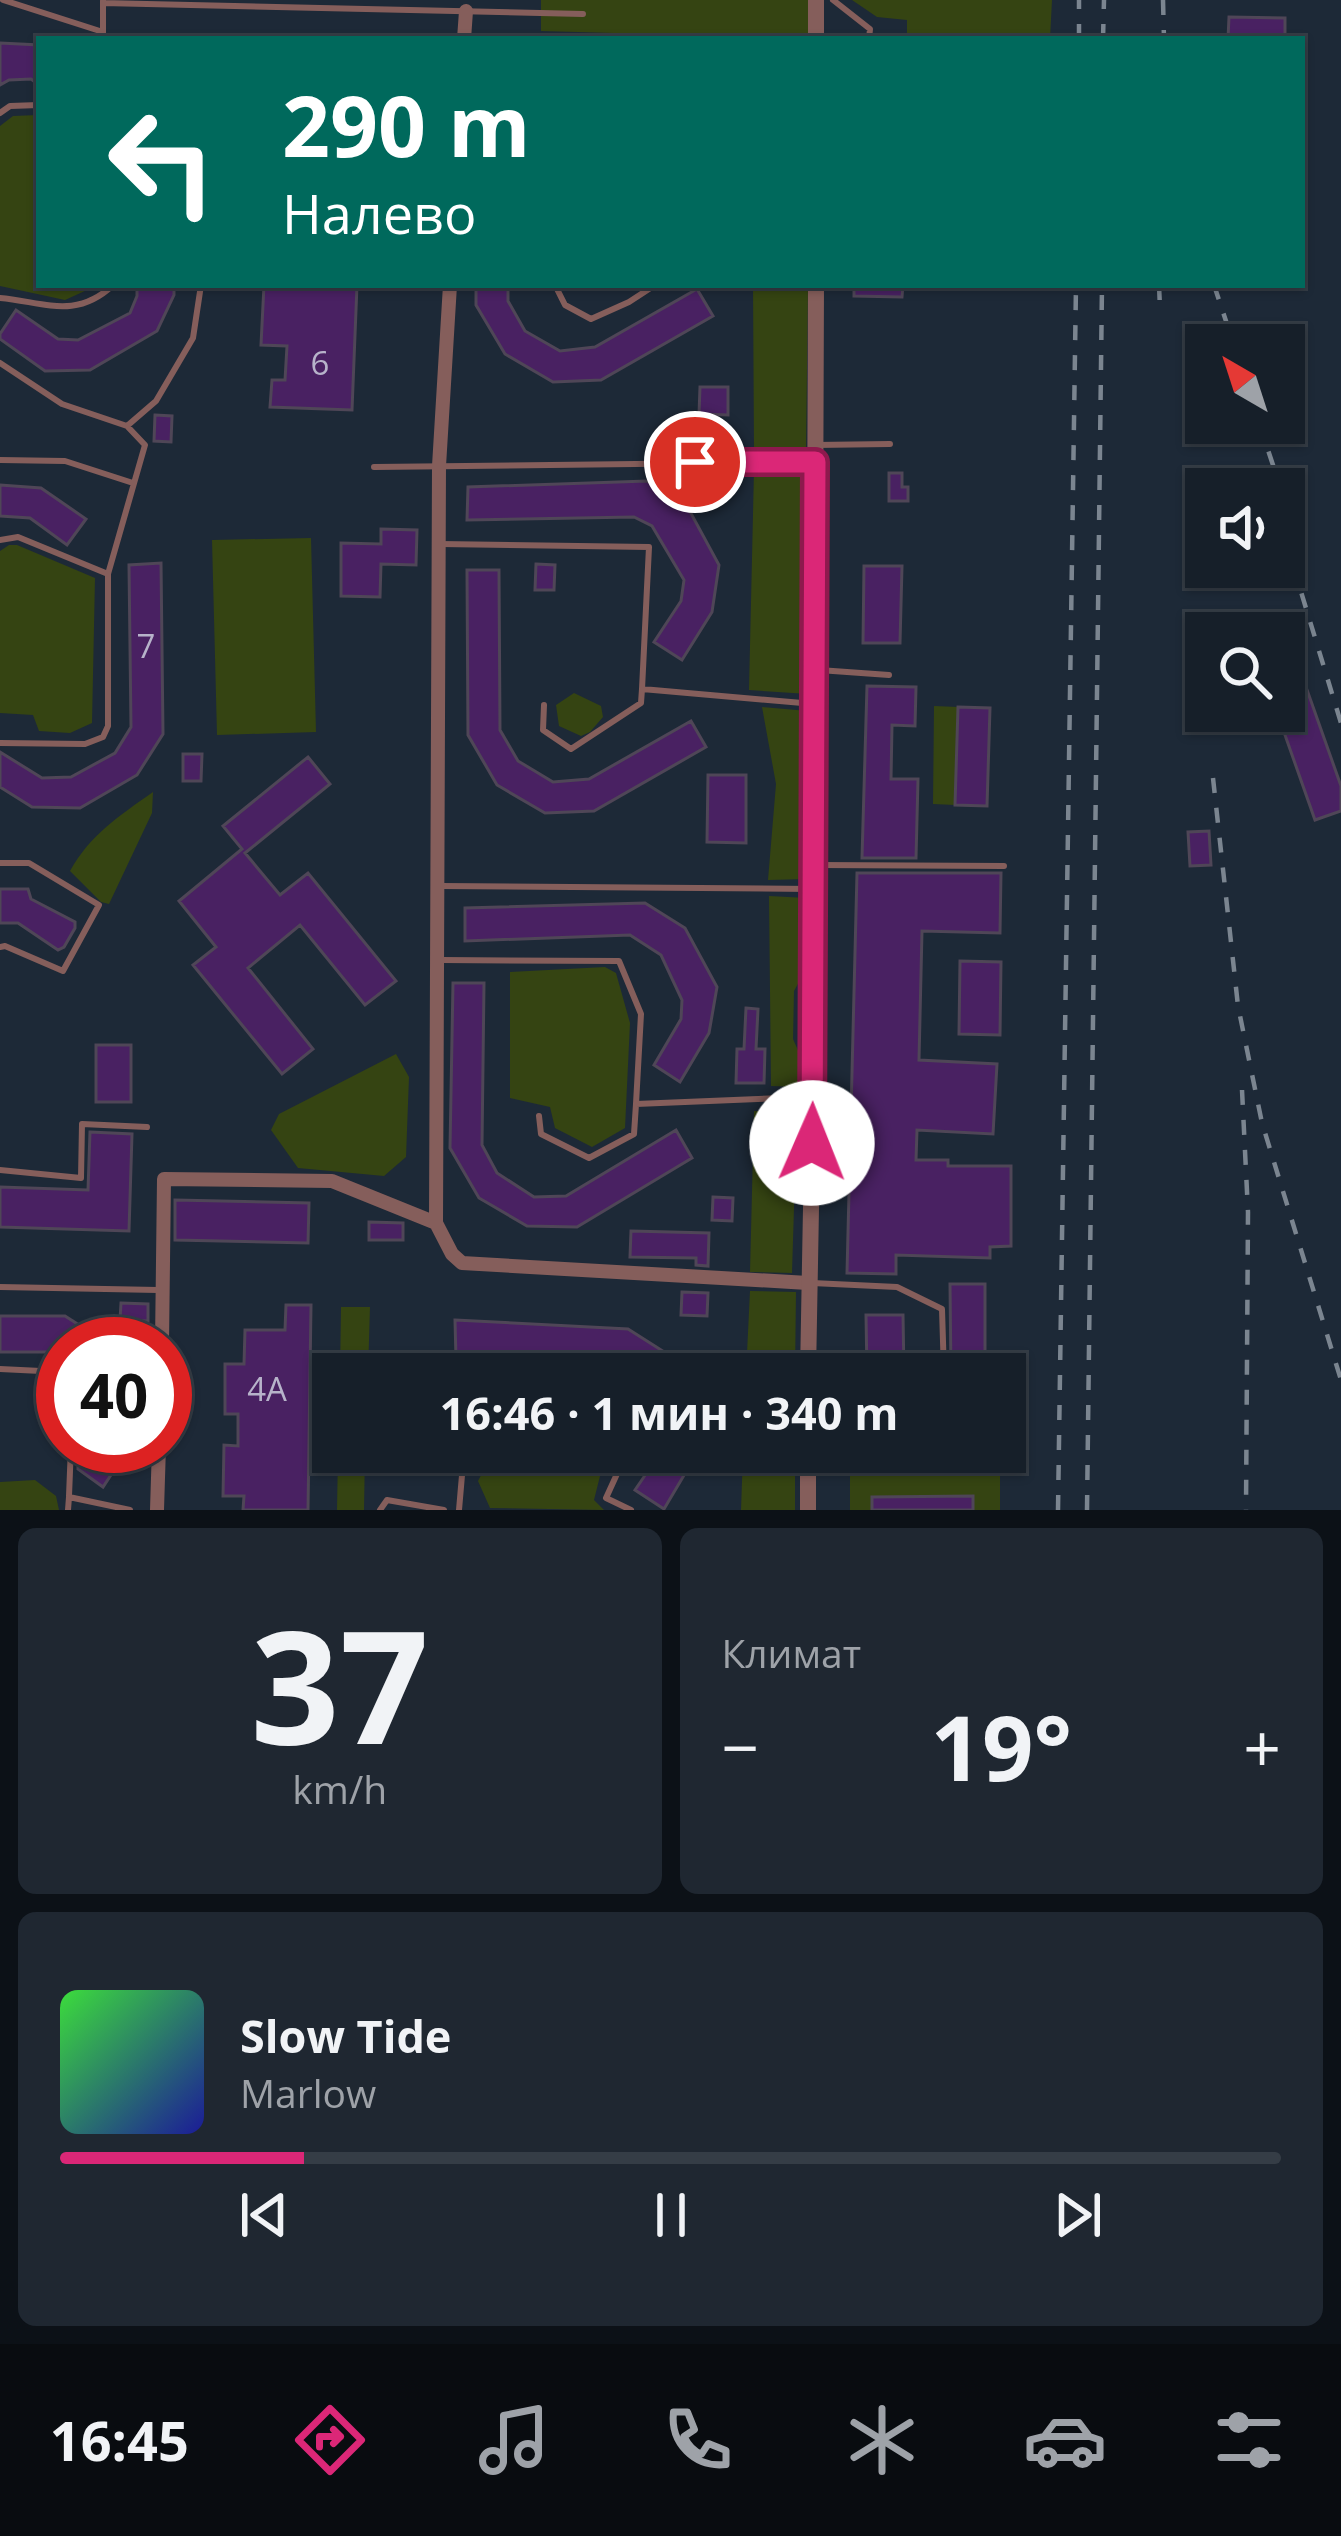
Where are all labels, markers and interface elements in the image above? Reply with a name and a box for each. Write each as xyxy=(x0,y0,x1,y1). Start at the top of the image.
text: 290 m xyxy=(282,67,530,182)
icon: left xyxy=(84,84,240,240)
text: Налево xyxy=(282,176,477,250)
north arrow xyxy=(1185,324,1305,444)
map controls xyxy=(1185,324,1305,732)
house number: 6 xyxy=(311,340,329,385)
pin xyxy=(644,411,746,513)
icon: arrive xyxy=(662,429,728,495)
button: sound xyxy=(1185,468,1305,588)
button: search xyxy=(1185,612,1305,732)
house number: 7 xyxy=(137,623,155,668)
position arrow xyxy=(749,1080,875,1206)
speed limit sign: 40 xyxy=(36,1317,192,1473)
house number: 4А xyxy=(247,1366,287,1411)
text: 16:46 · 1 мин · 340 m xyxy=(440,1382,898,1443)
text: 37 xyxy=(251,1577,429,1790)
text: Климат xyxy=(722,1626,861,1679)
text: 19° xyxy=(931,1685,1072,1807)
text: − xyxy=(722,1701,759,1791)
text: + xyxy=(1243,1701,1281,1791)
text: km/h xyxy=(292,1762,387,1815)
text: Slow Tide xyxy=(240,2005,451,2066)
text: Marlow xyxy=(240,2066,376,2119)
icon: previous xyxy=(231,2182,297,2248)
icon: pause xyxy=(638,2182,704,2248)
icon: next xyxy=(1045,2182,1111,2248)
icon: directions xyxy=(288,2398,372,2482)
icon: music xyxy=(472,2398,556,2482)
icon: phone xyxy=(656,2398,740,2482)
icon: climate xyxy=(840,2398,924,2482)
icon: car xyxy=(1023,2398,1107,2482)
icon: filters xyxy=(1207,2398,1291,2482)
text: 16:45 xyxy=(50,2403,189,2477)

